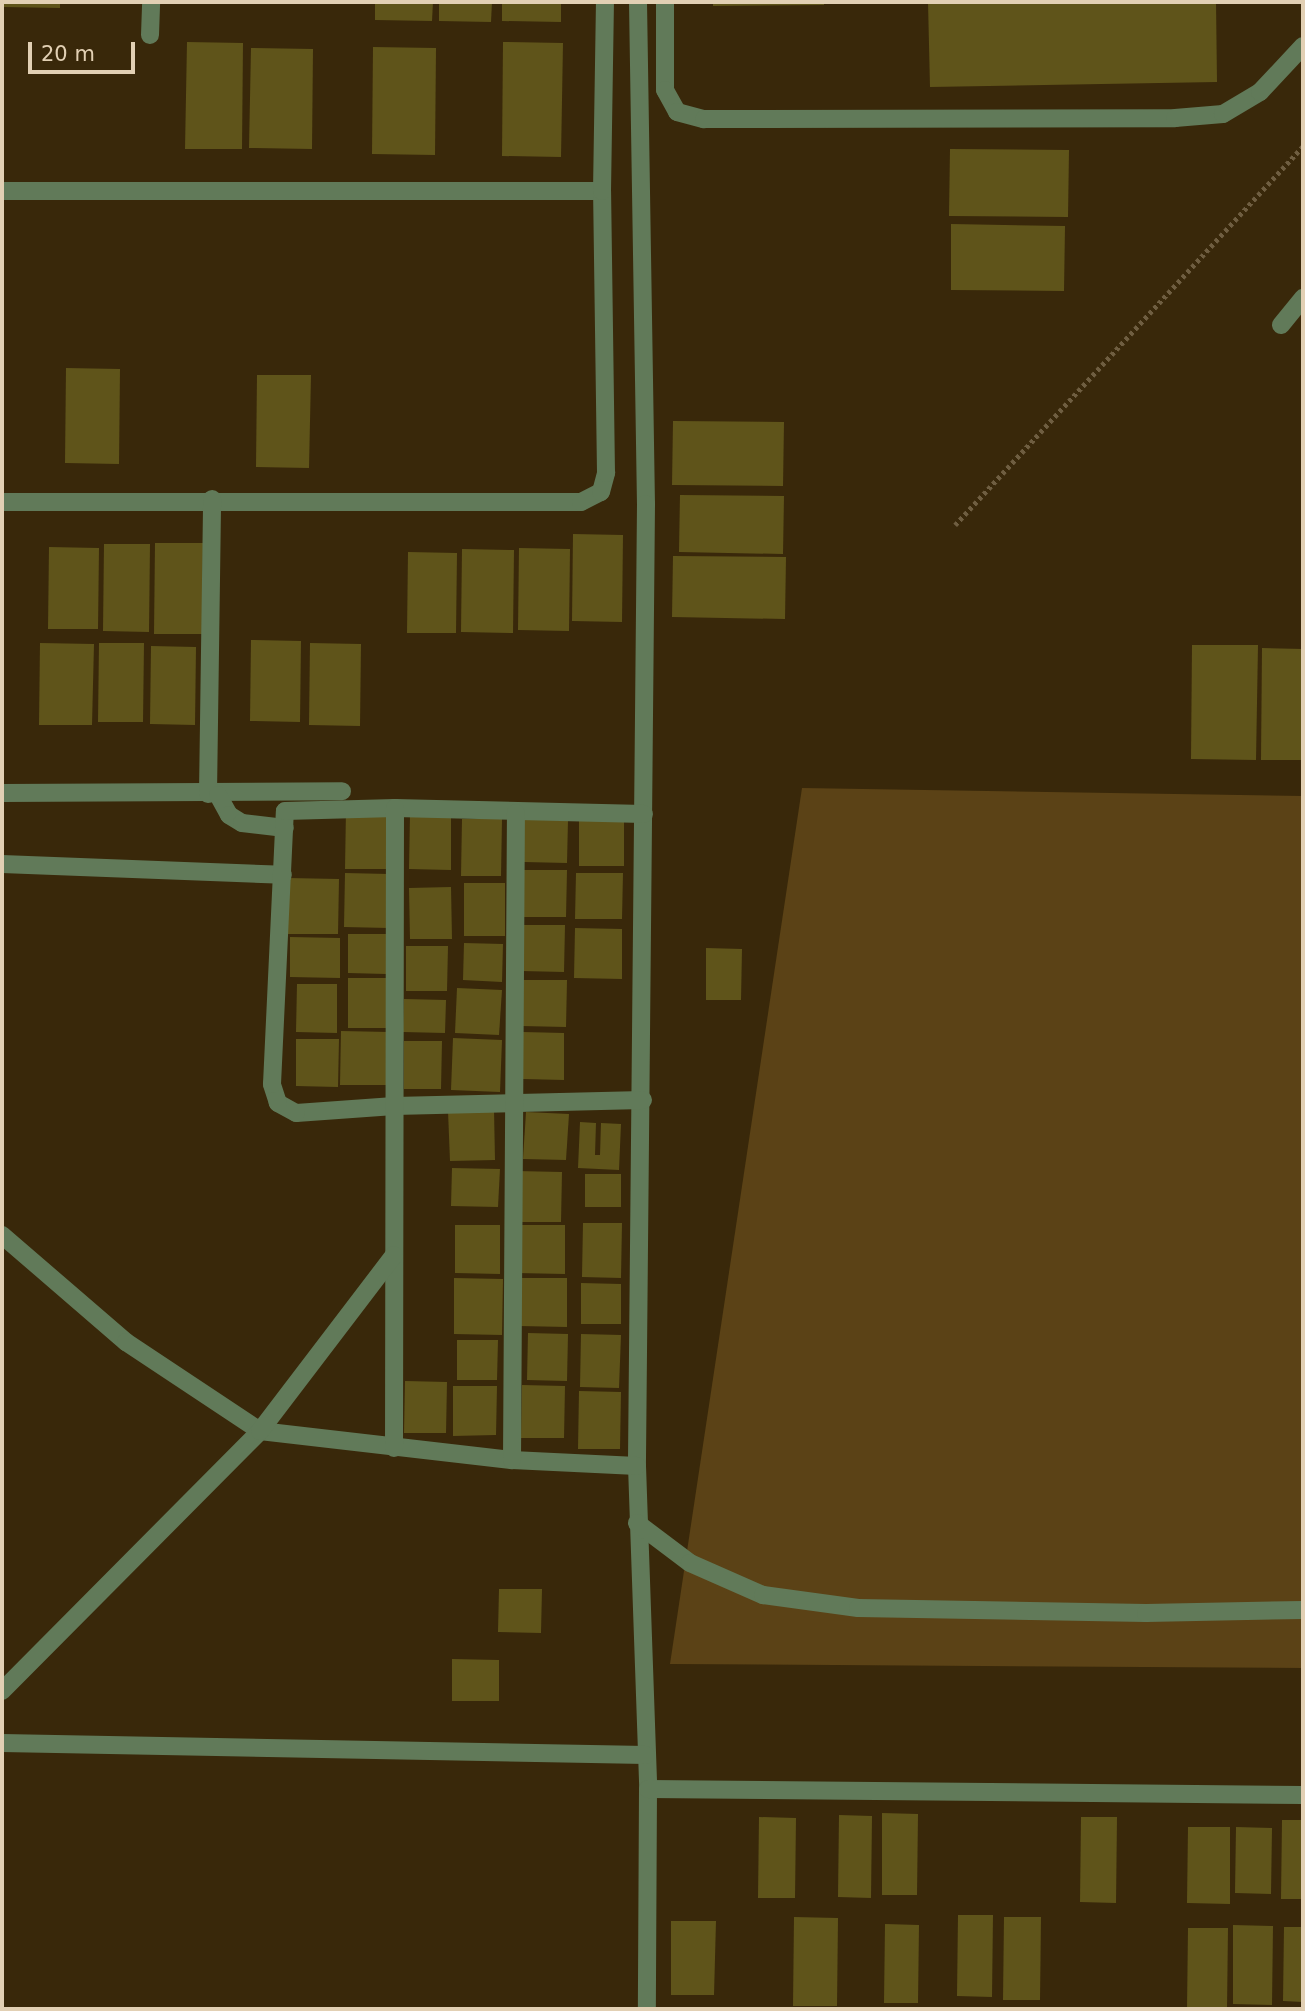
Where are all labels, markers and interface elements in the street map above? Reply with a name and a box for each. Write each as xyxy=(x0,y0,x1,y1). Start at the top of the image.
scale bar xyxy=(32,28,138,72)
text: 20 m xyxy=(41,42,95,66)

